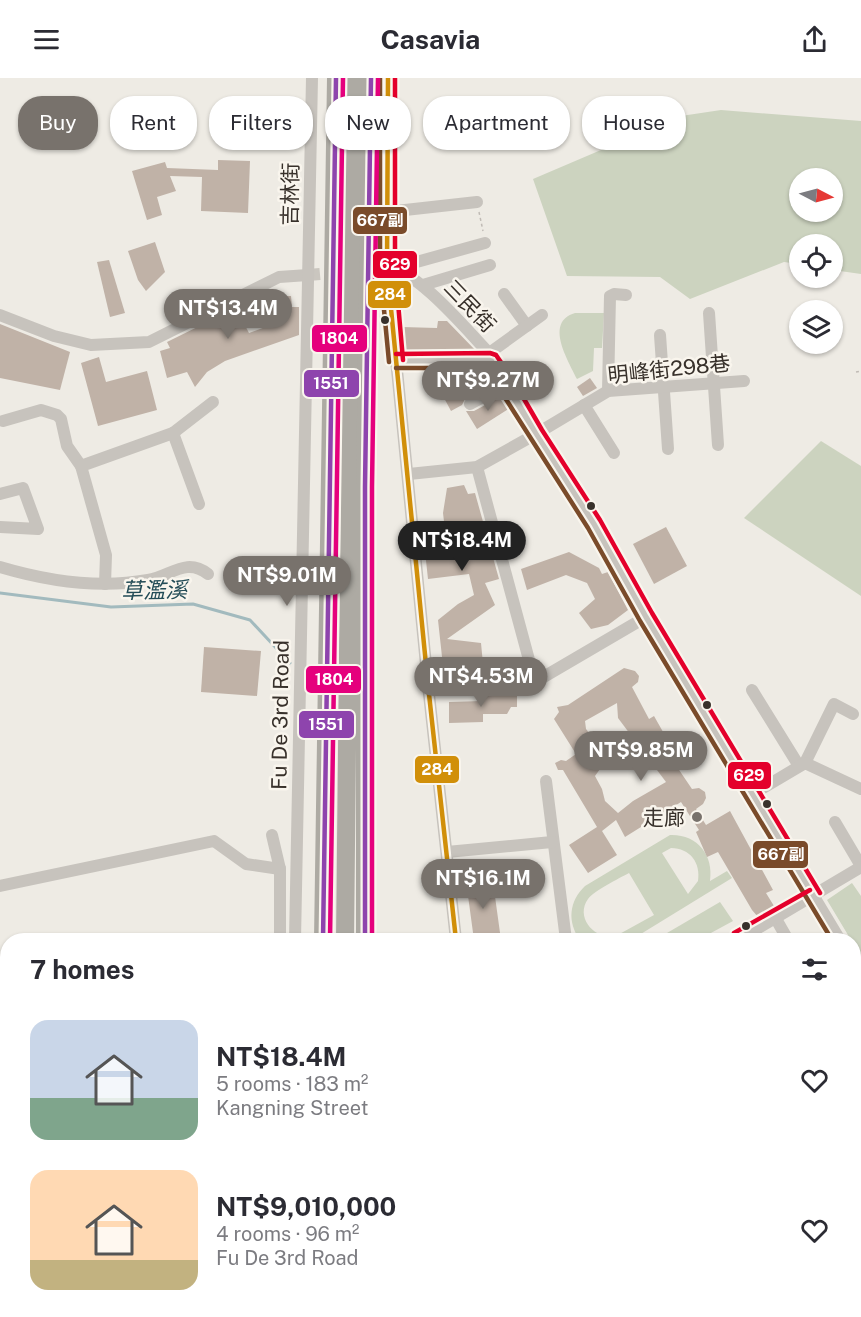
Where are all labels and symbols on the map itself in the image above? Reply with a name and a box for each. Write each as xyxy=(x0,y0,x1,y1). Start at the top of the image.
street label: 吉林街 xyxy=(277,162,303,226)
north arrow xyxy=(789,168,843,222)
line badge: 667副 xyxy=(352,206,408,235)
text: 667副 xyxy=(357,211,403,230)
line badge: 629 xyxy=(372,250,418,279)
text: 629 xyxy=(379,255,411,274)
street label: 三民街 xyxy=(439,275,501,337)
line badge: 284 xyxy=(367,280,412,309)
text: 284 xyxy=(374,285,406,304)
pin: NT$13.4M xyxy=(166,289,290,340)
unlabelled marker xyxy=(379,314,391,326)
line badge: 1804 xyxy=(311,324,368,353)
text: 1804 xyxy=(320,329,359,348)
street label: 明峰街298巷 xyxy=(606,350,732,388)
pin: NT$9.27M xyxy=(426,361,550,412)
line badge: 1551 xyxy=(303,369,360,398)
text: 1551 xyxy=(313,374,349,393)
unlabelled marker xyxy=(585,500,597,512)
pin: NT$18.4M xyxy=(400,521,524,572)
pin: NT$9.01M xyxy=(225,556,349,607)
water label: 草濫溪 xyxy=(121,576,190,604)
street label: Fu De 3rd Road xyxy=(266,640,294,790)
pin: NT$4.53M xyxy=(419,657,543,708)
line badge: 1804 xyxy=(305,665,362,694)
text: 1804 xyxy=(315,670,354,689)
unlabelled marker xyxy=(701,699,713,711)
line badge: 1551 xyxy=(298,710,355,739)
text: 1551 xyxy=(308,715,344,734)
pin: NT$9.85M xyxy=(579,731,703,782)
line badge: 284 xyxy=(414,755,460,784)
text: 284 xyxy=(421,760,453,779)
line badge: 629 xyxy=(727,761,772,790)
text: 629 xyxy=(733,766,765,785)
unlabelled marker xyxy=(761,798,773,810)
place label: 走廊 xyxy=(643,805,685,830)
marker: 走廊 xyxy=(690,810,704,824)
line badge: 667副 xyxy=(752,840,809,869)
text: 667副 xyxy=(758,845,804,864)
pin: NT$16.1M xyxy=(421,859,545,910)
unlabelled marker xyxy=(740,920,752,932)

